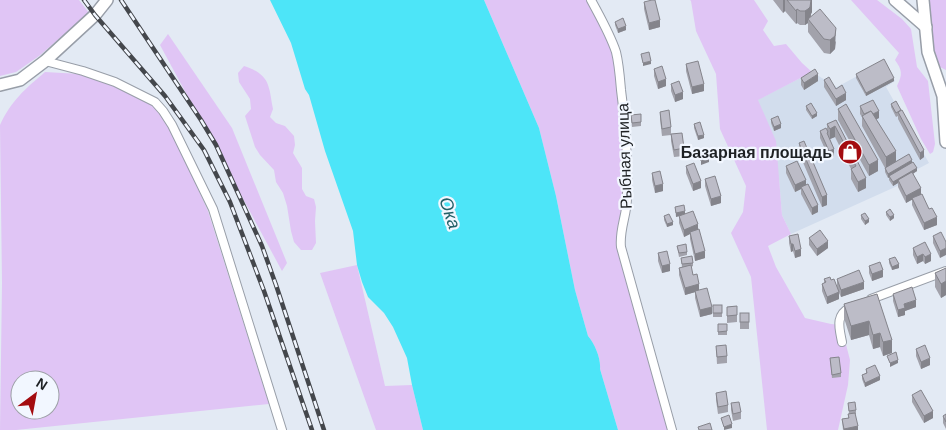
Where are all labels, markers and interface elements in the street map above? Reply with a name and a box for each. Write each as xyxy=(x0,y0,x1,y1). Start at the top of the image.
street label: Рыбная улица xyxy=(614,103,635,209)
shop icon: Базарная площадь xyxy=(837,139,863,165)
place label: Базарная площадь xyxy=(681,144,832,161)
water label: Ока xyxy=(435,194,465,232)
north arrow xyxy=(10,370,60,420)
text: N xyxy=(33,375,50,393)

